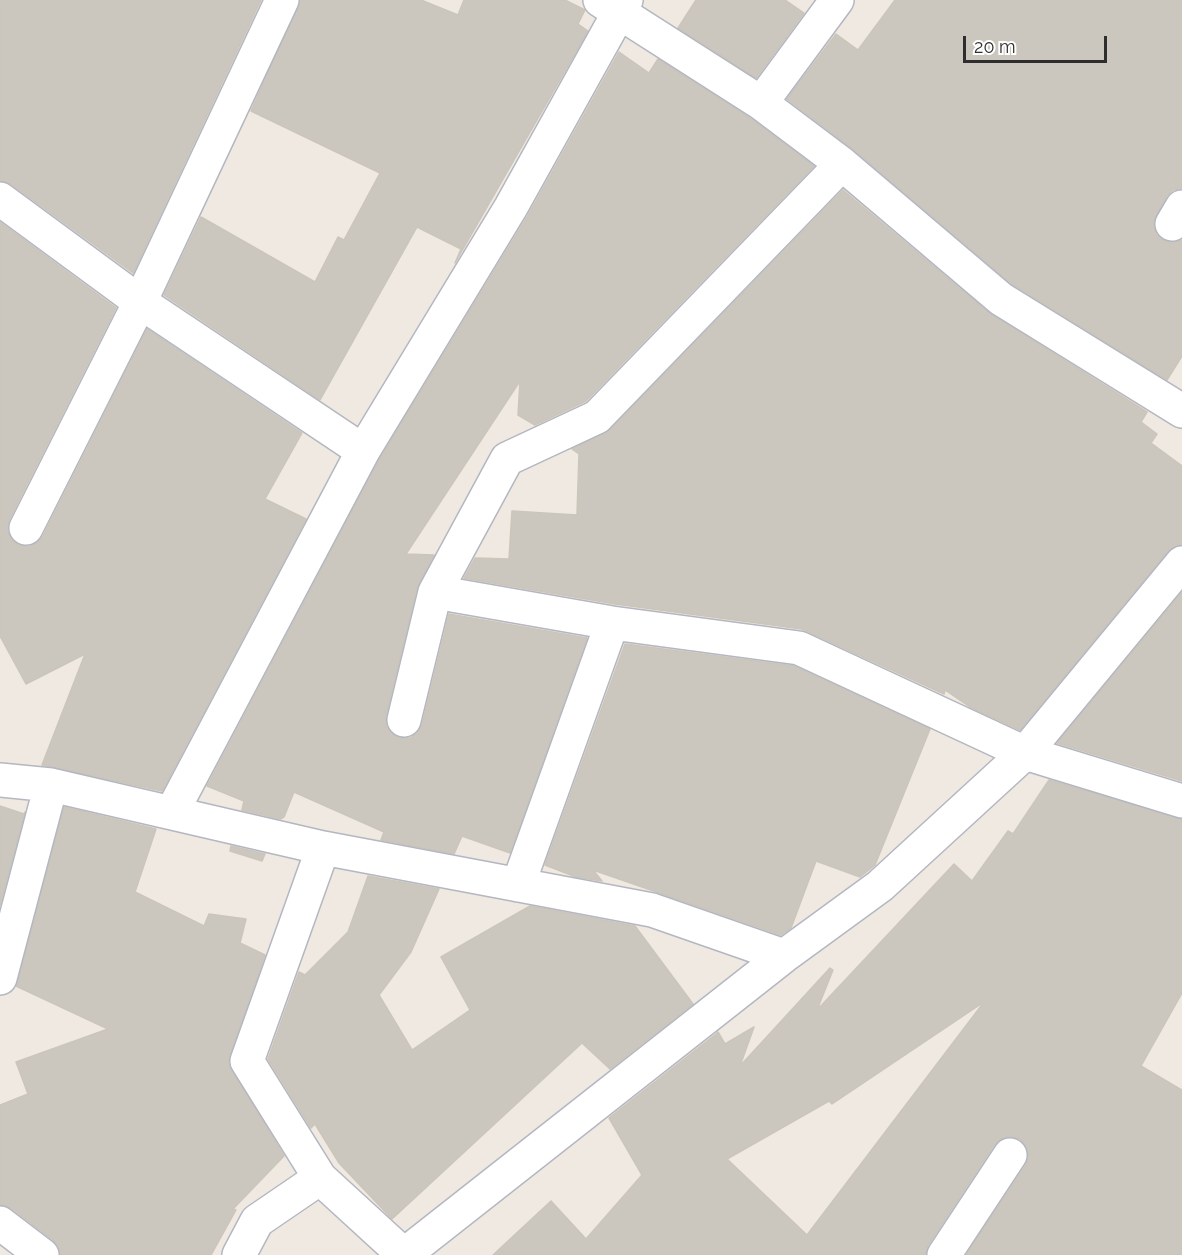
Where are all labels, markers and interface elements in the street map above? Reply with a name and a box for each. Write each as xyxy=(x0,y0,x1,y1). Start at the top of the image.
scale bar xyxy=(966,24,1110,62)
text: 20 m xyxy=(974,36,1016,57)

